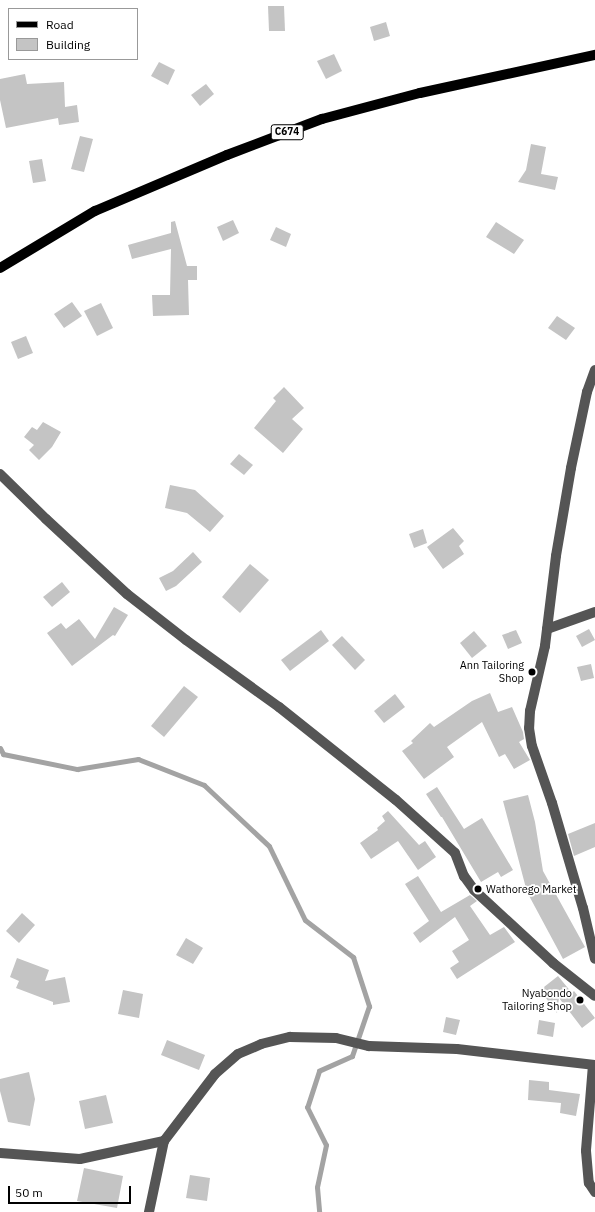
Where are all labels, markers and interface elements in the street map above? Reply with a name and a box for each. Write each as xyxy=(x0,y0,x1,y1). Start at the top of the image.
legend xyxy=(8,8,138,60)
text: Road xyxy=(46,17,74,32)
text: Building xyxy=(46,37,90,52)
road number: C674 xyxy=(270,124,304,140)
place label: Ann Tailoring Shop xyxy=(460,659,524,685)
marker: Ann Tailoring Shop xyxy=(527,667,537,677)
place label: Wathorego Market xyxy=(486,882,577,896)
marker: Wathorego Market xyxy=(473,884,483,894)
place label: Nyabondo Tailoring Shop xyxy=(502,987,572,1013)
marker: Nyabondo Tailoring Shop xyxy=(575,995,585,1005)
scale bar xyxy=(10,1178,133,1204)
text: 50 m xyxy=(15,1185,43,1200)

